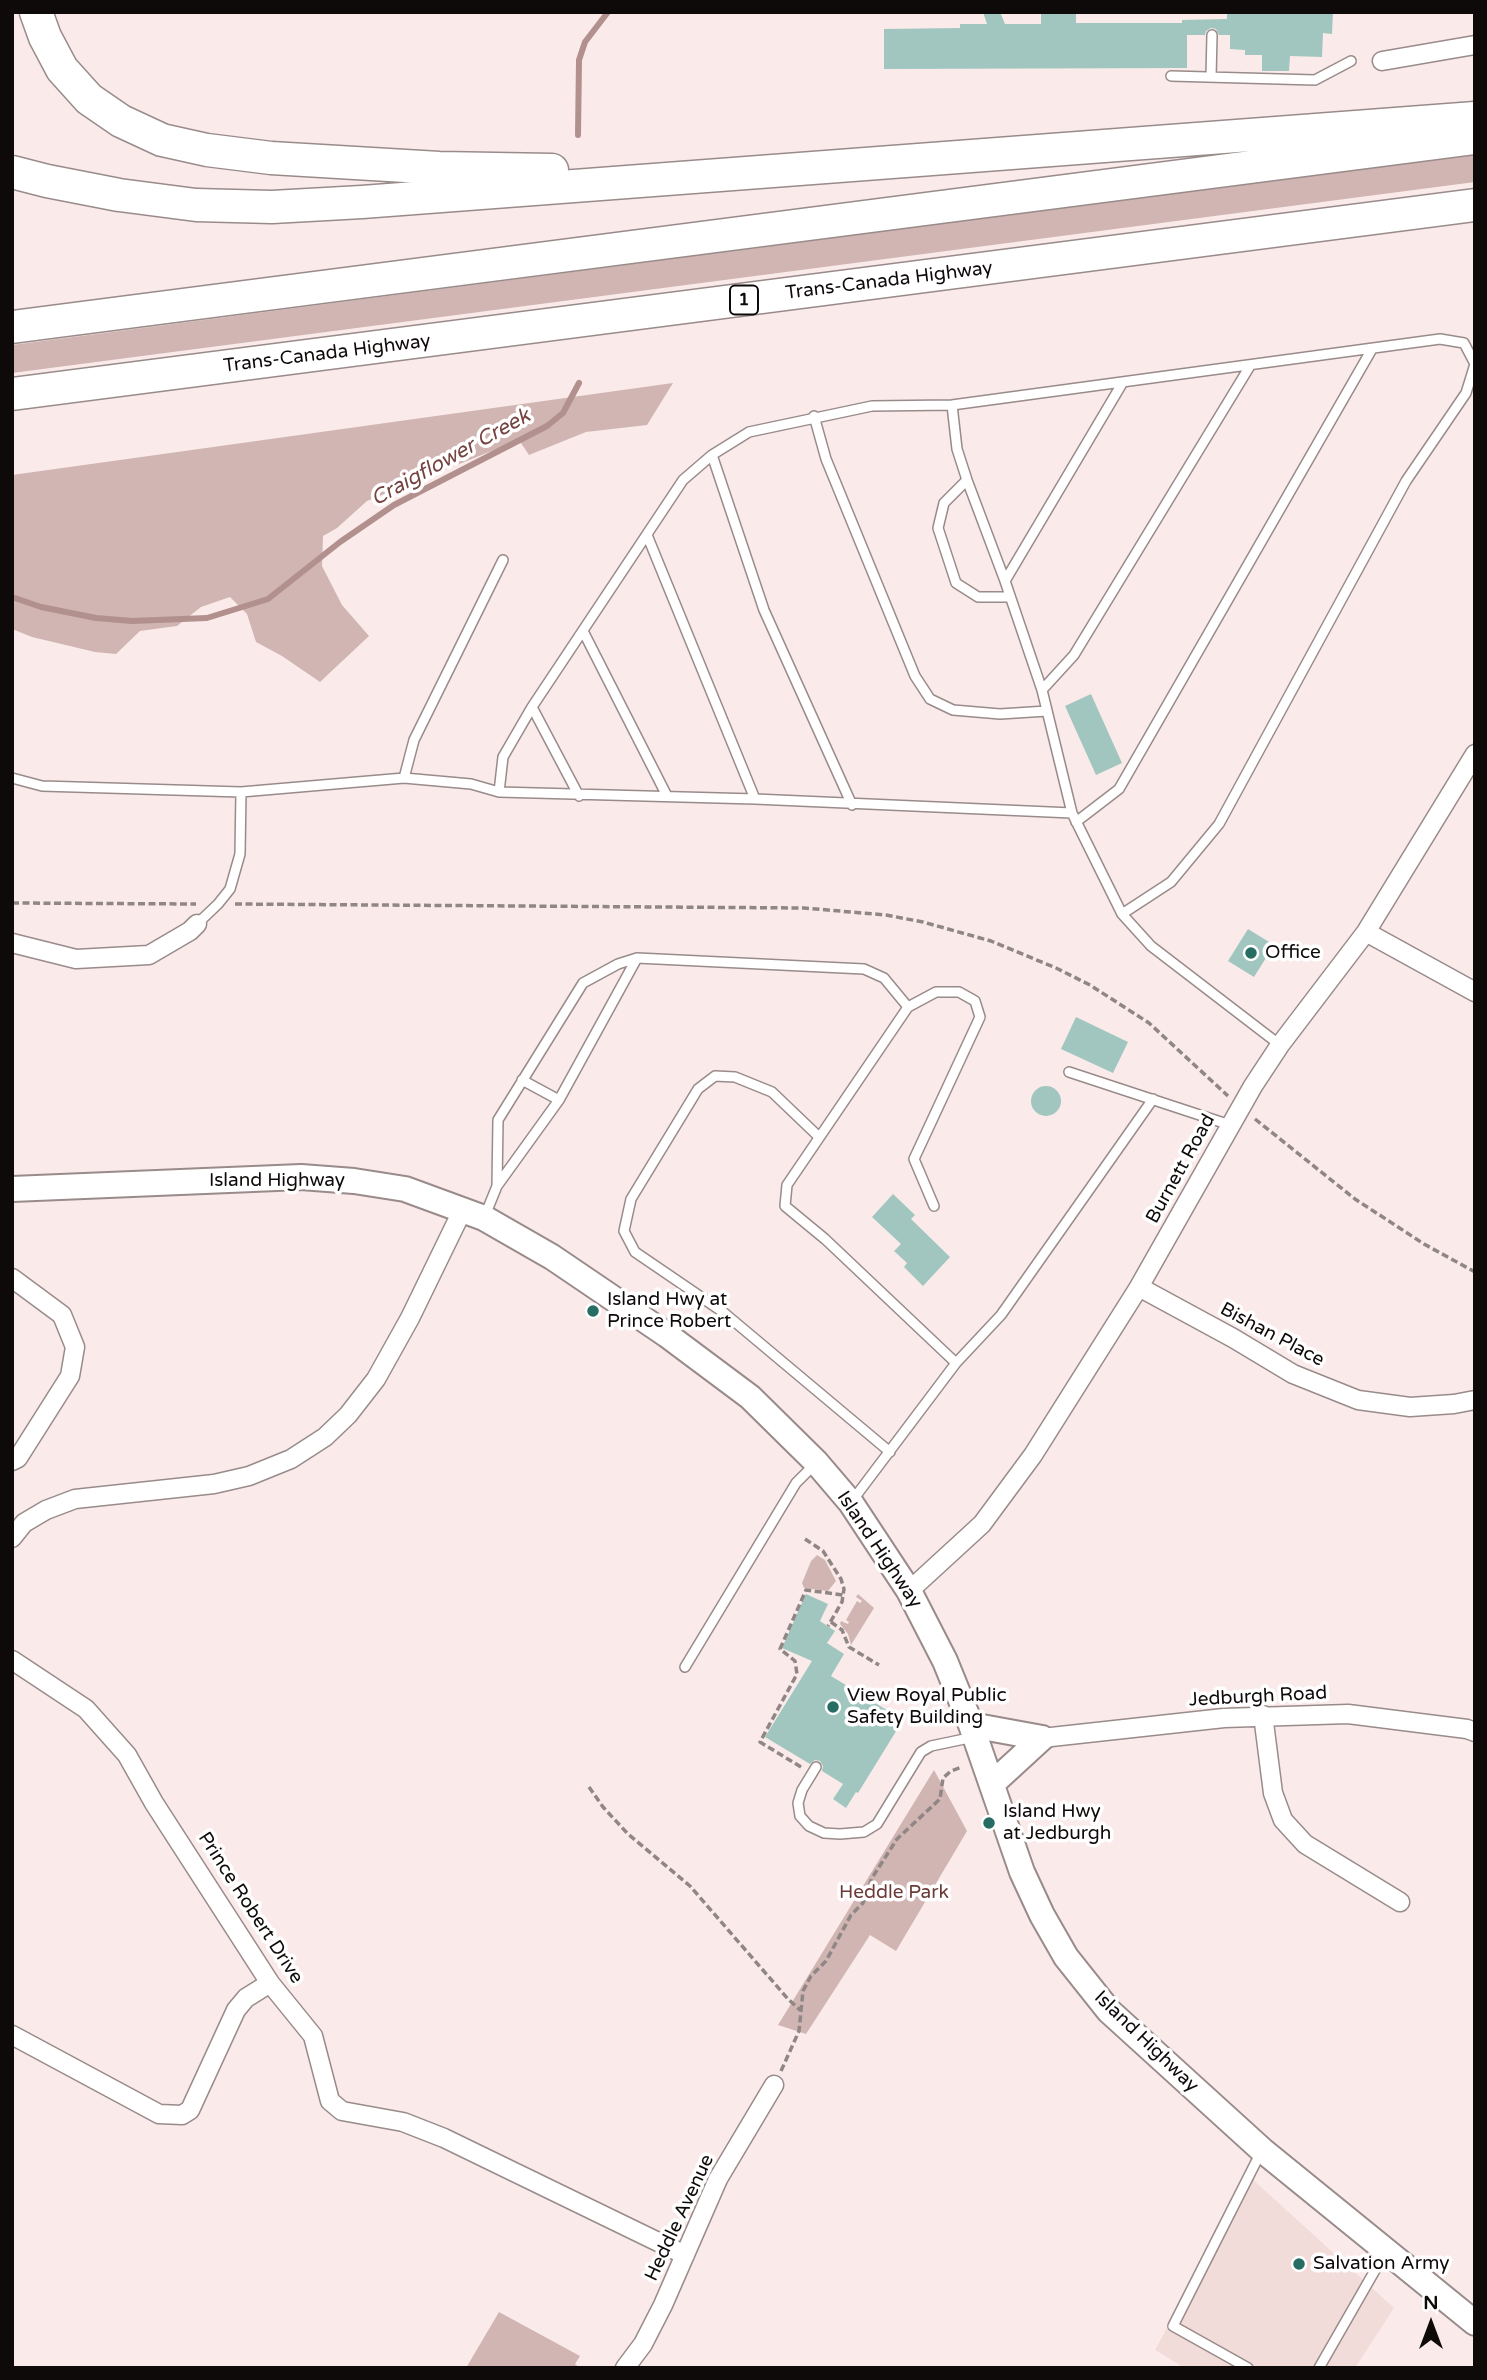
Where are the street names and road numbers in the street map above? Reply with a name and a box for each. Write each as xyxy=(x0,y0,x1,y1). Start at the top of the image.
street label: Trans-Canada Highway xyxy=(784,257,994,305)
road number: 1 xyxy=(730,286,758,314)
street label: Trans-Canada Highway xyxy=(222,330,432,378)
street label: Burnett Road xyxy=(1142,1110,1220,1228)
street label: Island Highway xyxy=(209,1170,345,1192)
street label: Bishan Place xyxy=(1216,1298,1328,1372)
street label: Island Highway xyxy=(831,1487,927,1613)
street label: Jedburgh Road xyxy=(1188,1682,1328,1712)
street label: Prince Robert Drive xyxy=(193,1828,307,1988)
street label: Island Highway xyxy=(1089,1987,1203,2097)
street label: Heddle Avenue xyxy=(641,2151,719,2285)

